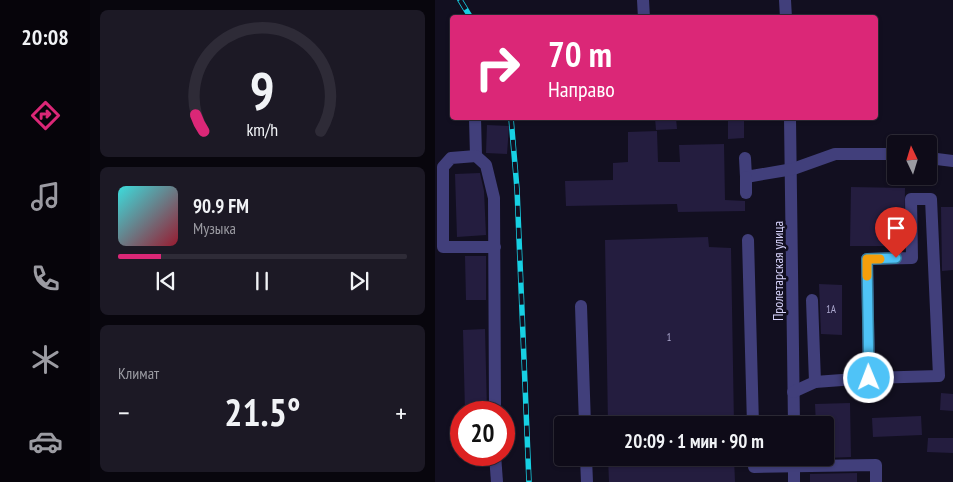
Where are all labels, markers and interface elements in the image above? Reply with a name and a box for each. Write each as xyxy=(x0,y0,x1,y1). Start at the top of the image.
text: 20:08 xyxy=(21,23,69,51)
text: 70 m xyxy=(548,31,612,77)
icon: right xyxy=(465,35,530,100)
text: 9 xyxy=(250,57,275,124)
text: Направо xyxy=(548,75,615,103)
icon: directions xyxy=(28,98,63,133)
text: km/h xyxy=(247,118,278,141)
north arrow xyxy=(887,135,937,185)
map controls xyxy=(887,135,937,185)
icon: music xyxy=(28,179,63,214)
text: 90.9 FM xyxy=(193,194,249,218)
pin xyxy=(875,207,917,258)
icon: arrive xyxy=(882,214,910,242)
text: Музыка xyxy=(193,218,236,238)
street label: Пролетарская улица xyxy=(769,221,787,321)
icon: phone xyxy=(28,261,63,296)
icon: previous xyxy=(152,267,180,295)
icon: pause xyxy=(248,267,276,295)
icon: next xyxy=(345,267,373,295)
house number: 1А xyxy=(826,302,837,316)
house number: 1 xyxy=(667,330,672,344)
icon: climate xyxy=(28,342,63,377)
position arrow xyxy=(842,351,894,403)
text: Климат xyxy=(118,363,159,383)
text: 21.5° xyxy=(224,387,301,436)
text: − xyxy=(118,394,130,431)
text: + xyxy=(395,394,407,431)
speed limit sign: 20 xyxy=(450,401,515,466)
icon: car xyxy=(28,424,63,459)
text: 20:09 · 1 мин · 90 m xyxy=(624,429,764,453)

